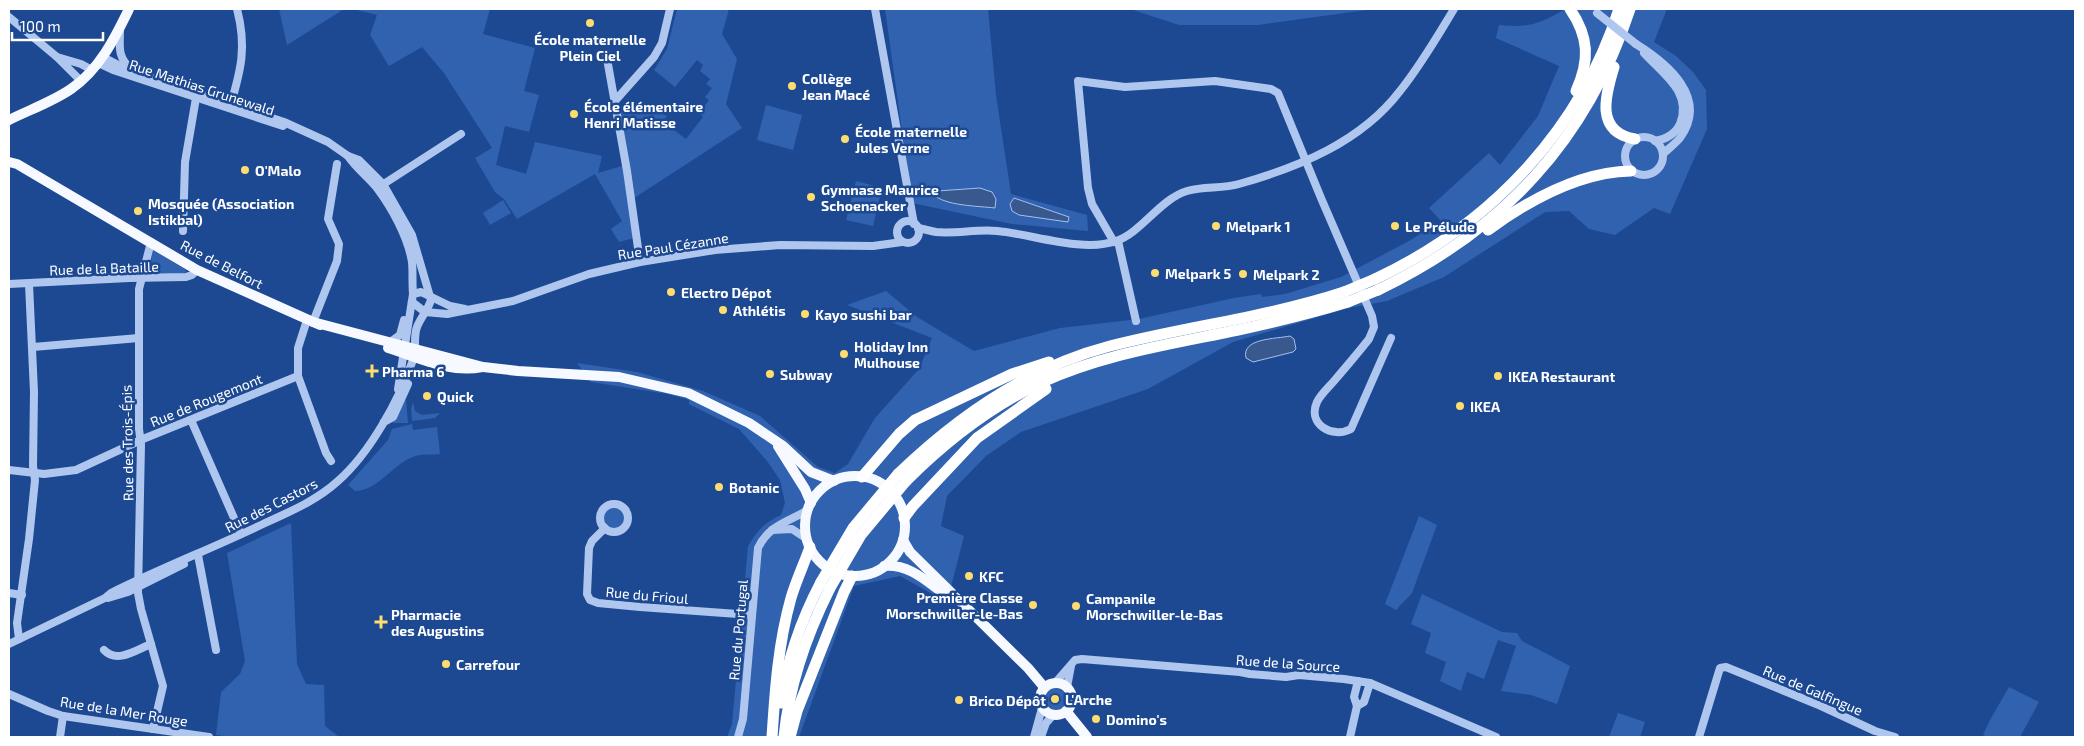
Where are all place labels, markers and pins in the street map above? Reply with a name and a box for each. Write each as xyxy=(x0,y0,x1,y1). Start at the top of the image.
marker: École maternelle Plein Ciel xyxy=(584,17,596,29)
place label: École maternelle Plein Ciel xyxy=(534,31,646,64)
place label: Collège Jean Macé xyxy=(802,70,870,103)
marker: Collège Jean Macé xyxy=(786,80,798,92)
place label: École élémentaire Henri Matisse xyxy=(584,98,703,131)
marker: École élémentaire Henri Matisse xyxy=(568,108,580,120)
place label: École maternelle Jules Verne xyxy=(855,123,967,156)
marker: École maternelle Jules Verne xyxy=(839,133,851,145)
place label: O'Malo xyxy=(255,162,301,179)
marker: O'Malo xyxy=(239,164,251,176)
place label: Gymnase Maurice Schoenacker xyxy=(821,181,939,214)
marker: Gymnase Maurice Schoenacker xyxy=(805,191,817,203)
place label: Mosquée (Association Istikbal) xyxy=(148,195,294,228)
marker: Mosquée (Association Istikbal) xyxy=(132,205,144,217)
place label: Melpark 1 xyxy=(1226,218,1290,235)
place label: Le Prélude xyxy=(1405,218,1475,235)
marker: Melpark 1 xyxy=(1210,220,1222,232)
marker: Le Prélude xyxy=(1389,220,1401,232)
place label: Melpark 5 xyxy=(1165,265,1231,282)
place label: Melpark 2 xyxy=(1253,266,1320,283)
marker: Melpark 5 xyxy=(1149,267,1161,279)
marker: Melpark 2 xyxy=(1237,268,1249,280)
place label: Electro Dépot xyxy=(681,284,772,301)
marker: Electro Dépot xyxy=(665,286,677,298)
place label: Athlétis xyxy=(733,302,786,319)
marker: Athlétis xyxy=(717,304,729,316)
place label: Kayo sushi bar xyxy=(815,306,912,323)
marker: Kayo sushi bar xyxy=(799,308,811,320)
place label: Holiday Inn Mulhouse xyxy=(854,338,928,371)
marker: Holiday Inn Mulhouse xyxy=(838,348,850,360)
place label: Pharma 6 xyxy=(382,363,445,380)
marker: Pharma 6 xyxy=(366,365,378,377)
place label: Subway xyxy=(780,366,833,383)
marker: Subway xyxy=(764,368,776,380)
place label: IKEA Restaurant xyxy=(1508,368,1615,385)
marker: IKEA Restaurant xyxy=(1492,370,1504,382)
place label: Quick xyxy=(437,388,474,406)
marker: Quick xyxy=(421,390,433,402)
place label: IKEA xyxy=(1470,398,1501,415)
marker: IKEA xyxy=(1454,400,1466,412)
place label: Botanic xyxy=(729,479,779,496)
marker: Botanic xyxy=(713,481,725,493)
place label: KFC xyxy=(979,568,1004,585)
marker: KFC xyxy=(963,570,975,582)
place label: Première Classe Morschwiller-le-Bas xyxy=(886,589,1023,622)
place label: Campanile Morschwiller-le-Bas xyxy=(1086,590,1223,623)
marker: Première Classe Morschwiller-le-Bas xyxy=(1027,599,1039,611)
marker: Campanile Morschwiller-le-Bas xyxy=(1070,600,1082,612)
place label: Pharmacie des Augustins xyxy=(391,606,484,639)
marker: Pharmacie des Augustins xyxy=(375,616,387,628)
place label: Carrefour xyxy=(456,656,520,673)
marker: Carrefour xyxy=(440,658,452,670)
place label: L'Arche xyxy=(1065,691,1112,708)
place label: Brico Dépôt xyxy=(969,692,1046,709)
marker: L'Arche xyxy=(1049,693,1061,705)
marker: Brico Dépôt xyxy=(953,694,965,706)
place label: Domino's xyxy=(1106,711,1167,728)
marker: Domino's xyxy=(1090,713,1102,725)

